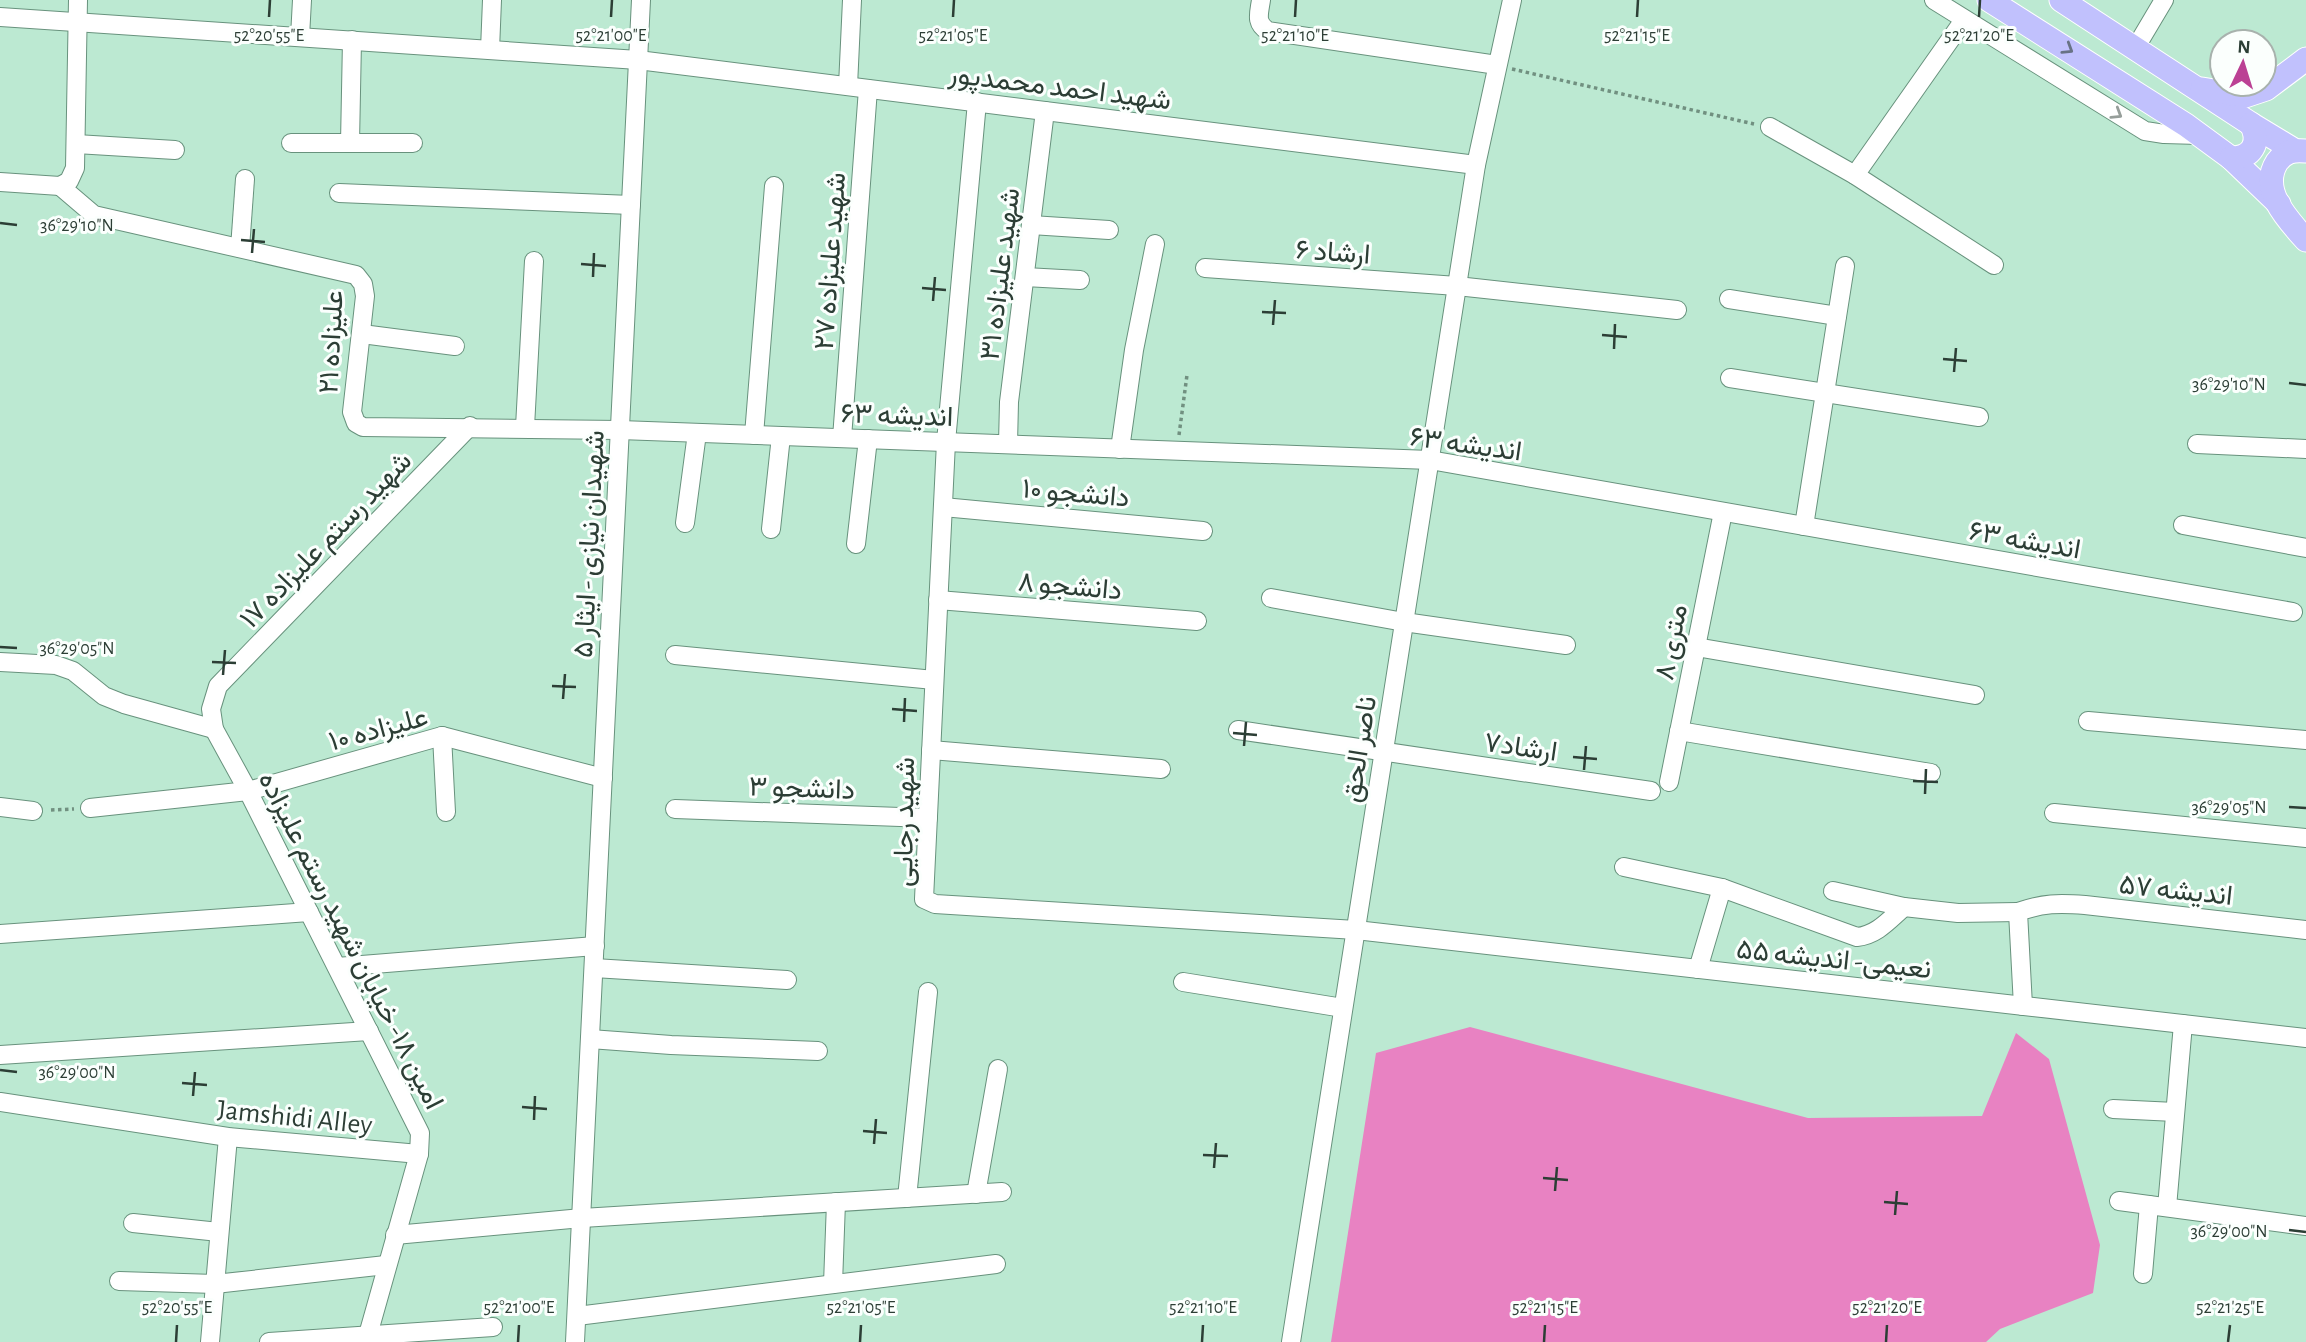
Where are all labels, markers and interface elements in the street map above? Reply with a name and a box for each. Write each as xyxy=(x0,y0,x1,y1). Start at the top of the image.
text: 52°20'55"E xyxy=(234,27,305,45)
text: 52°21'00"E xyxy=(575,27,647,45)
text: 52°21'05"E xyxy=(918,27,988,45)
text: 52°21'10"E xyxy=(1261,27,1329,45)
text: 52°21'15"E xyxy=(1604,27,1670,45)
text: 52°21'20"E xyxy=(1944,27,2014,45)
north arrow xyxy=(2208,28,2278,98)
text: N xyxy=(2237,38,2251,57)
one-way arrow xyxy=(2060,40,2073,53)
street label: شهید احمد محمدپور xyxy=(946,60,1172,118)
one-way arrow xyxy=(2109,105,2122,118)
street label: شهید علیزاده ۲۷ xyxy=(811,171,853,351)
street label: شهید علیزاده ۳۱ xyxy=(977,187,1027,362)
text: 36°29'10"N xyxy=(40,217,114,235)
street label: ارشاد ۶ xyxy=(1294,236,1371,272)
street label: علیزاده ۲۱ xyxy=(315,290,351,395)
text: 36°29'10"N xyxy=(2192,376,2266,394)
street label: اندیشه ۶۳ xyxy=(840,400,954,432)
street label: اندیشه ۶۳ xyxy=(1408,423,1524,467)
street label: شهیدان نیازی - ایثار ۵ xyxy=(570,430,612,659)
street label: ۱۷ شهید رستم علیزاده xyxy=(235,447,420,636)
street label: دانشجو ۱۰ xyxy=(1021,475,1131,515)
street label: اندیشه ۶۳ xyxy=(1967,517,2083,565)
street label: دانشجو ۸ xyxy=(1017,569,1123,607)
street label: ۸ متری xyxy=(1651,602,1695,683)
text: 36°29'05"N xyxy=(39,640,115,658)
street label: ناصر الحق xyxy=(1338,694,1384,805)
street label: علیزاده ۱۰ xyxy=(326,703,431,758)
street label: ارشاد۷ xyxy=(1482,729,1559,769)
street label: شهید رجایی xyxy=(890,757,922,887)
street label: امین ۱۸- خيابان شهيد رستم عليزاده xyxy=(250,768,448,1116)
street label: دانشجو ۳ xyxy=(748,773,855,807)
text: 36°29'05"N xyxy=(2191,799,2267,817)
street label: اندیشه ۵۷ xyxy=(2118,871,2234,911)
street label: نعیمی- اندیشه ۵۵ xyxy=(1735,936,1933,985)
text: 36°29'00"N xyxy=(38,1064,116,1082)
street label: Jamshidi Alley xyxy=(216,1096,374,1140)
text: 36°29'00"N xyxy=(2190,1223,2268,1241)
text: 52°20'55"E xyxy=(142,1299,213,1317)
text: 52°21'00"E xyxy=(483,1299,555,1317)
text: 52°21'05"E xyxy=(826,1299,896,1317)
text: 52°21'10"E xyxy=(1169,1299,1237,1317)
text: 52°21'15"E xyxy=(1512,1299,1578,1317)
text: 52°21'20"E xyxy=(1852,1299,1922,1317)
text: 52°21'25"E xyxy=(2196,1299,2264,1317)

